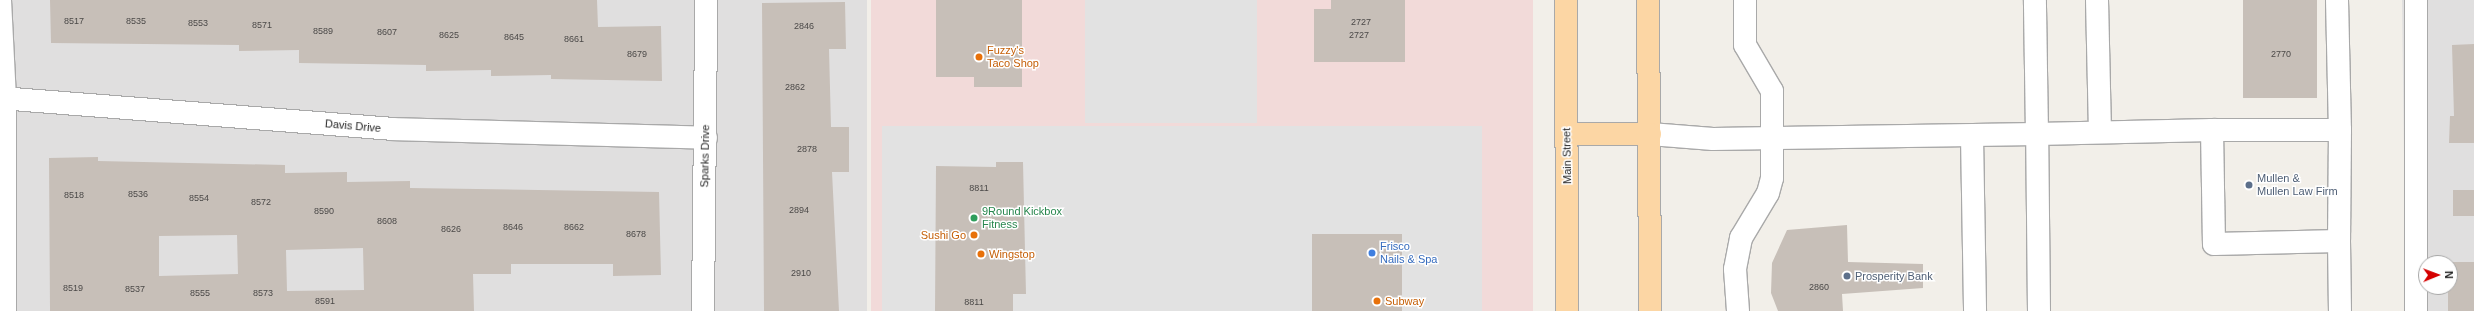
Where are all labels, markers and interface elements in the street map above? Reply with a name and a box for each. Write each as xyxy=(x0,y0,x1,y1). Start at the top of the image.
house number: 8517 xyxy=(64,16,84,26)
house number: 8535 xyxy=(126,16,146,26)
house number: 2727 xyxy=(1351,17,1371,27)
house number: 8553 xyxy=(188,18,208,28)
house number: 8571 xyxy=(252,20,272,30)
house number: 2846 xyxy=(794,21,814,31)
house number: 8589 xyxy=(313,26,333,36)
house number: 8607 xyxy=(377,27,397,37)
house number: 8625 xyxy=(439,30,459,40)
house number: 2727 xyxy=(1349,30,1369,40)
house number: 8645 xyxy=(504,32,524,42)
house number: 8661 xyxy=(564,34,584,44)
place label: Fuzzy's Taco Shop xyxy=(987,44,1039,70)
house number: 8679 xyxy=(627,49,647,59)
house number: 2770 xyxy=(2271,49,2291,59)
marker: Fuzzy's Taco Shop xyxy=(974,52,984,62)
house number: 2862 xyxy=(785,82,805,92)
street label: Davis Drive xyxy=(324,117,382,135)
street label: Sparks Drive xyxy=(698,124,712,188)
street label: Main Street xyxy=(1560,128,1574,184)
house number: 2878 xyxy=(797,144,817,154)
place label: Mullen & Mullen Law Firm xyxy=(2257,172,2338,198)
marker: Mullen & Mullen Law Firm xyxy=(2244,180,2254,190)
house number: 8811 xyxy=(969,183,989,193)
house number: 8536 xyxy=(128,189,148,199)
house number: 8518 xyxy=(64,190,84,200)
house number: 8554 xyxy=(189,193,209,203)
house number: 8572 xyxy=(251,197,271,207)
house number: 2894 xyxy=(789,205,809,215)
place label: 9Round Kickbox Fitness xyxy=(982,205,1062,231)
house number: 8590 xyxy=(314,206,334,216)
marker: 9Round Kickbox Fitness xyxy=(969,213,979,223)
house number: 8608 xyxy=(377,216,397,226)
house number: 8646 xyxy=(503,222,523,232)
house number: 8662 xyxy=(564,222,584,232)
house number: 8626 xyxy=(441,224,461,234)
place label: Sushi Go xyxy=(921,228,966,242)
house number: 8678 xyxy=(626,229,646,239)
marker: Sushi Go xyxy=(969,230,979,240)
place label: Frisco Nails & Spa xyxy=(1380,240,1437,266)
place label: Wingstop xyxy=(989,247,1035,261)
marker: Frisco Nails & Spa xyxy=(1367,248,1377,258)
marker: Wingstop xyxy=(976,249,986,259)
north arrow xyxy=(2418,255,2458,295)
house number: 2910 xyxy=(791,268,811,278)
place label: Prosperity Bank xyxy=(1855,269,1933,283)
marker: Prosperity Bank xyxy=(1842,271,1852,281)
text: N xyxy=(2443,271,2455,279)
house number: 2860 xyxy=(1809,282,1829,292)
house number: 8519 xyxy=(63,283,83,293)
house number: 8537 xyxy=(125,284,145,294)
house number: 8555 xyxy=(190,288,210,298)
house number: 8573 xyxy=(253,288,273,298)
place label: Subway xyxy=(1385,294,1424,308)
house number: 8591 xyxy=(315,296,335,306)
marker: Subway xyxy=(1372,296,1382,306)
house number: 8811 xyxy=(964,297,984,307)

